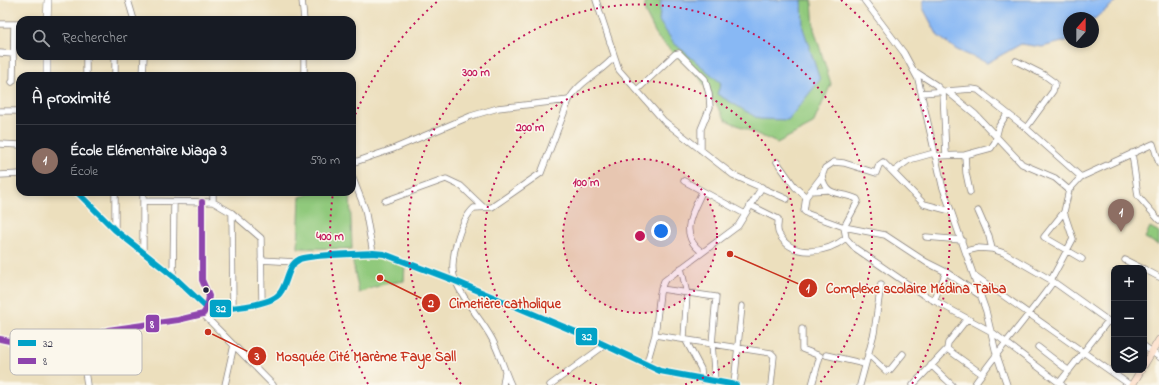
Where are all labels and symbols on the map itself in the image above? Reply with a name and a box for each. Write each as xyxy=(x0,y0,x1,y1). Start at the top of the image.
north arrow xyxy=(1063,12,1099,48)
text: 300 m xyxy=(461,64,491,82)
text: 200 m xyxy=(515,119,545,137)
text: 100 m xyxy=(573,174,600,192)
pin: 1 xyxy=(1108,199,1134,232)
your location xyxy=(651,221,671,241)
text: 400 m xyxy=(315,228,344,246)
centre of rings xyxy=(633,229,647,243)
callout: Complexe scolaire Médina Taiba xyxy=(798,275,1015,301)
text: Complexe scolaire Médina Taiba xyxy=(826,279,1007,300)
text: 1 xyxy=(806,280,810,298)
unlabelled marker xyxy=(201,285,211,295)
callout: Cimetière catholique xyxy=(421,290,569,316)
text: Cimetière catholique xyxy=(449,294,562,315)
text: 2 xyxy=(427,295,434,313)
line badge: 32 xyxy=(209,299,232,318)
text: 32 xyxy=(215,301,227,317)
line badge: 8 xyxy=(145,314,160,333)
text: 8 xyxy=(149,317,155,333)
line badge: 32 xyxy=(575,327,598,346)
legend xyxy=(10,329,142,375)
text: 32 xyxy=(581,329,593,345)
text: 32 xyxy=(43,336,54,352)
callout: Mosquée Cité Marème Faye Sall xyxy=(247,343,464,369)
text: Mosquée Cité Marème Faye Sall xyxy=(276,347,457,370)
text: 3 xyxy=(254,348,260,366)
text: 8 xyxy=(43,354,47,370)

